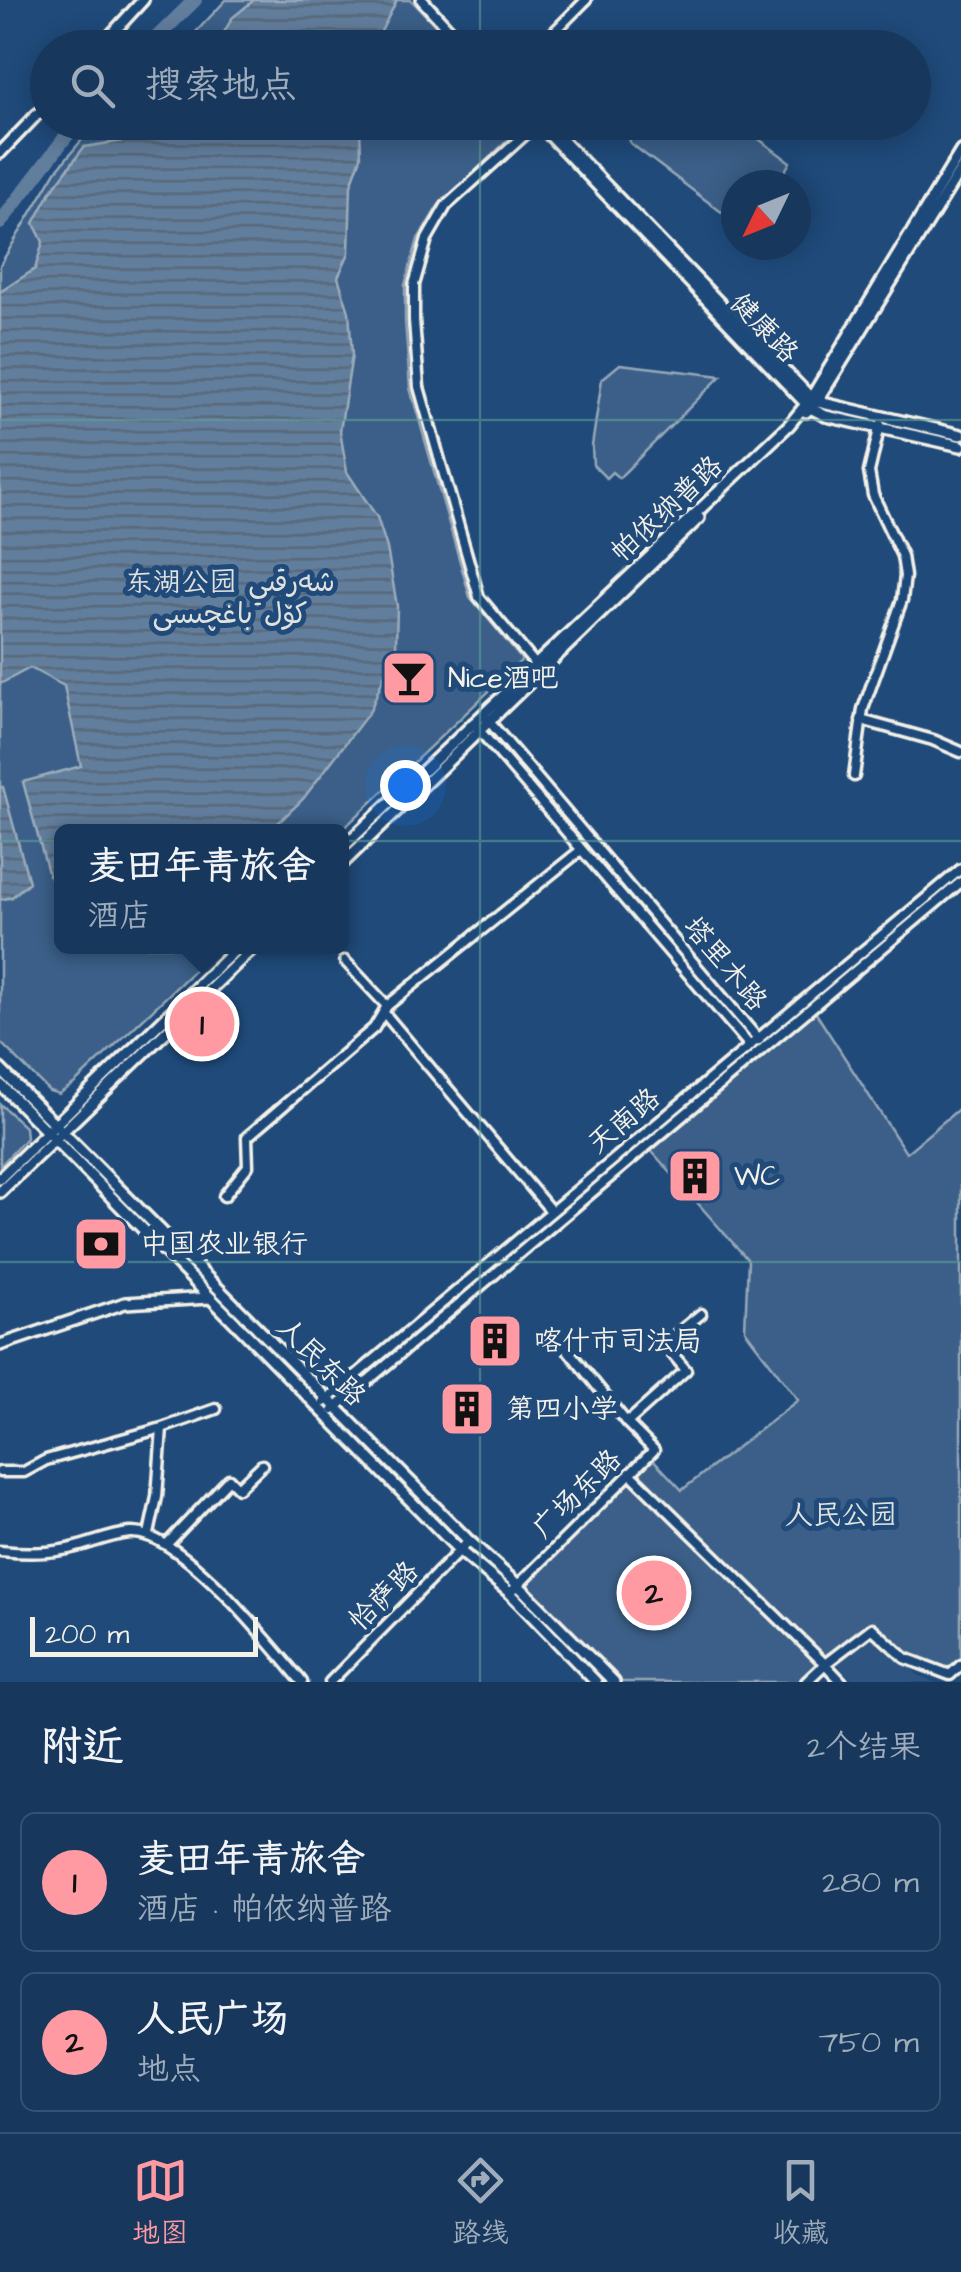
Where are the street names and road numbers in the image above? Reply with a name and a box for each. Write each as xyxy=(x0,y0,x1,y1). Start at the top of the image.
street label: 健康路 xyxy=(721,284,807,372)
street label: 帕依纳普路 xyxy=(603,447,731,571)
street label: 塔里木路 xyxy=(674,909,776,1019)
street label: 天南路 xyxy=(579,1079,669,1163)
street label: 人民东路 xyxy=(268,1309,374,1415)
street label: 广场东路 xyxy=(524,1441,630,1547)
street label: 恰萨路 xyxy=(341,1553,427,1639)

